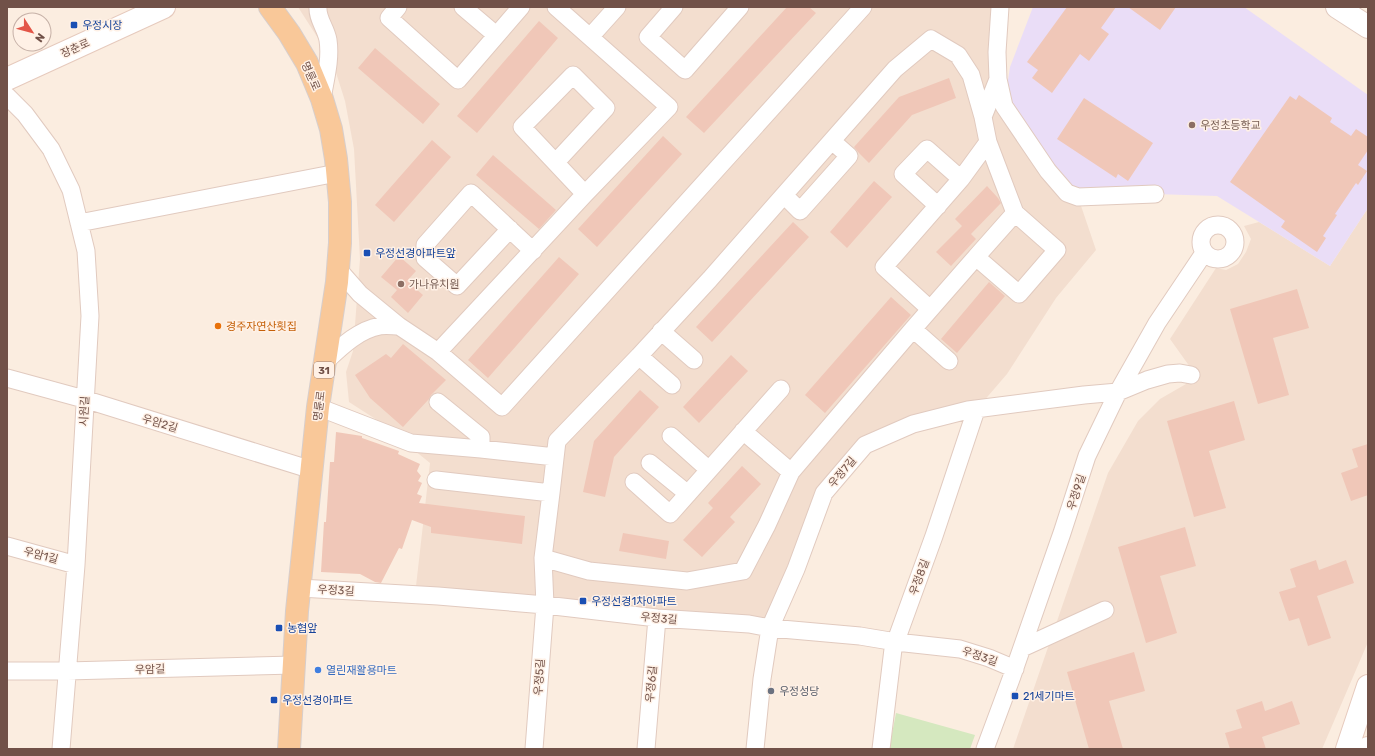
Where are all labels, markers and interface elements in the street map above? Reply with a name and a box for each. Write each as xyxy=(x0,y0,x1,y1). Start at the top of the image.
north arrow xyxy=(12,12,52,52)
place label: 우정시장 xyxy=(82,19,122,32)
marker: 우정시장 xyxy=(69,20,79,30)
text: N xyxy=(32,31,47,45)
street label: 장춘로 xyxy=(59,36,92,61)
street label: 명륜로 xyxy=(298,60,323,93)
place label: 우정초등학교 xyxy=(1200,119,1261,132)
marker: 우정초등학교 xyxy=(1187,120,1197,130)
place label: 우정선경아파트앞 xyxy=(375,247,456,260)
marker: 우정선경아파트앞 xyxy=(362,248,372,258)
place label: 가나유치원 xyxy=(409,278,460,291)
marker: 가나유치원 xyxy=(396,279,406,289)
place label: 경주자연산횟집 xyxy=(226,320,297,333)
marker: 경주자연산횟집 xyxy=(213,321,223,331)
road number: 31 xyxy=(314,362,334,378)
street label: 명륜로 xyxy=(311,390,328,422)
street label: 시원길 xyxy=(77,396,92,427)
street label: 우암2길 xyxy=(140,412,179,435)
street label: 우정7길 xyxy=(826,454,859,490)
street label: 우정9길 xyxy=(1065,473,1088,512)
street label: 우암1길 xyxy=(22,545,59,566)
street label: 우정8길 xyxy=(907,557,932,597)
street label: 우정3길 xyxy=(317,583,355,598)
place label: 우정선경1차아파트 xyxy=(591,595,677,608)
marker: 우정선경1차아파트 xyxy=(578,596,588,606)
street label: 우정3길 xyxy=(640,610,678,627)
place label: 농협앞 xyxy=(287,622,317,635)
marker: 농협앞 xyxy=(274,623,284,633)
street label: 우정3길 xyxy=(960,644,999,669)
street label: 우정5길 xyxy=(532,658,547,696)
street label: 우암길 xyxy=(135,662,165,677)
place label: 열린재활용마트 xyxy=(326,664,397,677)
marker: 열린재활용마트 xyxy=(313,665,323,675)
street label: 우정6길 xyxy=(643,665,660,703)
place label: 우정성당 xyxy=(779,685,819,698)
marker: 우정성당 xyxy=(766,686,776,696)
place label: 21세기마트 xyxy=(1023,690,1075,703)
marker: 21세기마트 xyxy=(1010,691,1020,701)
place label: 우정선경아파트 xyxy=(282,694,353,707)
marker: 우정선경아파트 xyxy=(269,695,279,705)

